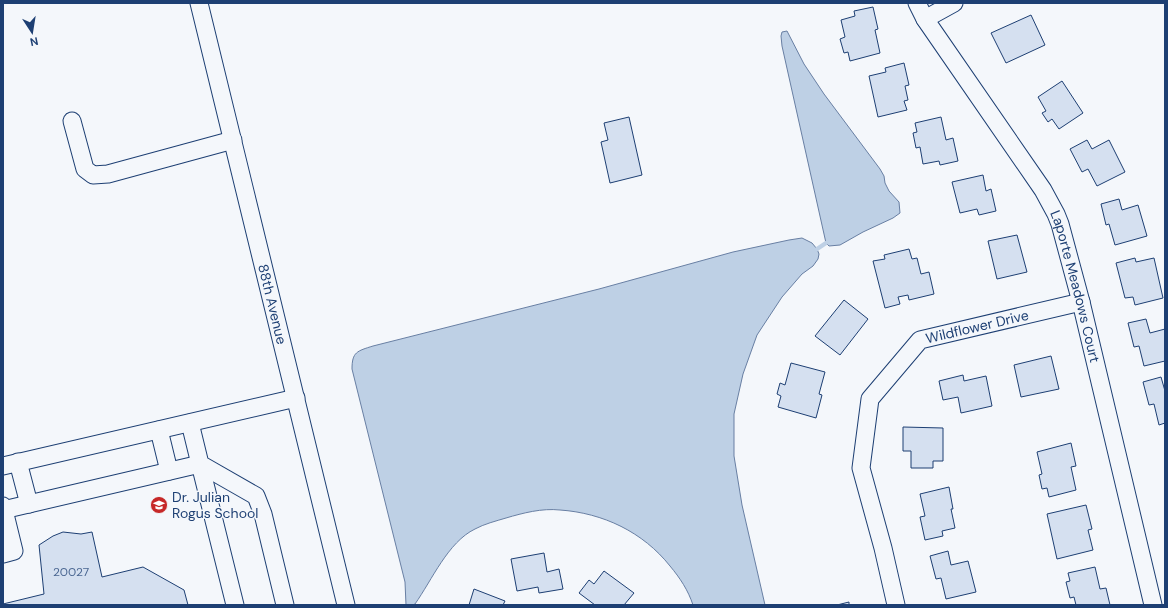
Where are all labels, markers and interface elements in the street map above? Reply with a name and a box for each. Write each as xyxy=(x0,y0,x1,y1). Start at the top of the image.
north arrow xyxy=(12,12,52,52)
text: N xyxy=(29,34,39,49)
street label: Laporte Meadows Court xyxy=(1046,207,1104,364)
street label: 88th Avenue xyxy=(254,262,291,346)
street label: Wildflower Drive xyxy=(924,306,1030,347)
place label: Dr. Julian Rogus School xyxy=(172,488,258,522)
school or university icon: Dr. Julian Rogus School xyxy=(149,495,169,515)
house number: 20027 xyxy=(53,564,89,580)

